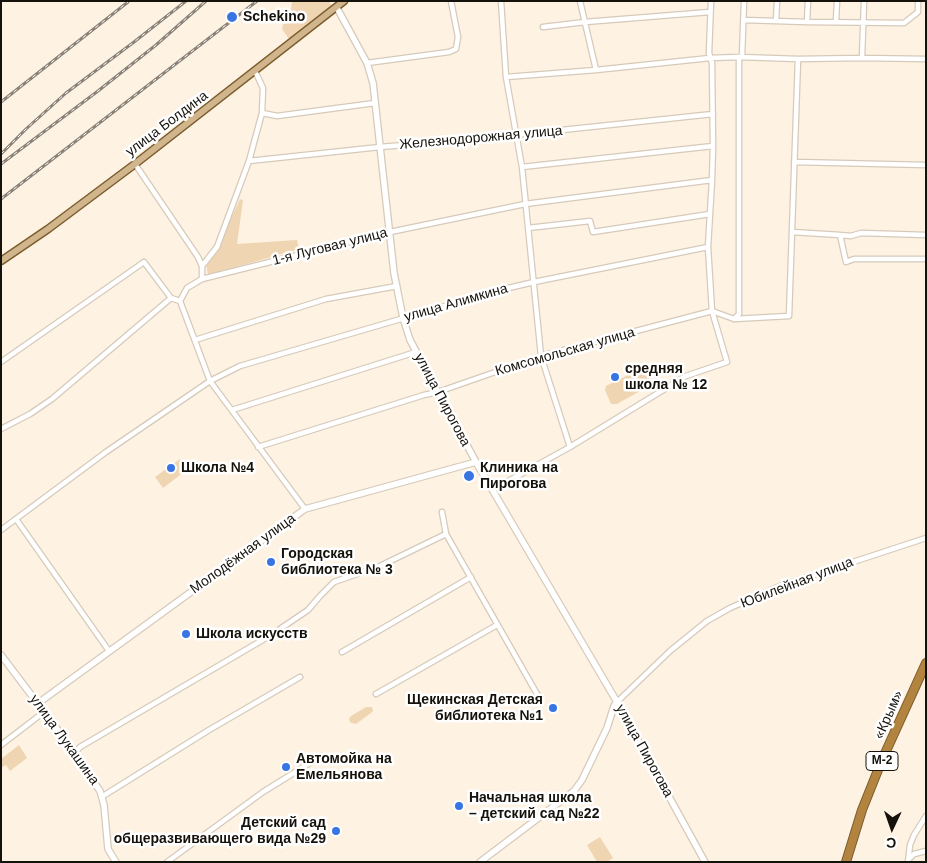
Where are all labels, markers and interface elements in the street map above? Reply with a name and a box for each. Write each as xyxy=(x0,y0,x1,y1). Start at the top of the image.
place label: Schekino xyxy=(243,9,305,25)
marker: Schekino xyxy=(225,10,239,24)
street label: улица Болдина xyxy=(123,88,211,160)
street label: Железнодорожная улица xyxy=(399,123,563,153)
street label: 1-я Луговая улица xyxy=(271,225,389,269)
street label: улица Алимкина xyxy=(402,280,510,326)
street label: Комсомольская улица xyxy=(493,324,637,380)
street label: улица Пирогова xyxy=(410,350,474,450)
place label: средняя школа № 12 xyxy=(625,361,707,394)
marker: средняя школа № 12 xyxy=(609,371,621,383)
place label: Школа №4 xyxy=(181,460,254,476)
place label: Клиника на Пирогова xyxy=(480,460,558,492)
marker: Школа №4 xyxy=(165,462,177,474)
marker: Клиника на Пирогова xyxy=(462,469,476,483)
street label: Молодёжная улица xyxy=(187,510,299,598)
place label: Городская библиотека № 3 xyxy=(281,546,393,578)
street label: Юбилейная улица xyxy=(738,554,856,612)
marker: Городская библиотека № 3 xyxy=(265,556,277,568)
place label: Школа искусств xyxy=(196,626,308,642)
marker: Школа искусств xyxy=(180,628,192,640)
street label: «Крым» xyxy=(871,688,907,742)
street label: улица Лукашина xyxy=(26,692,102,788)
place label: Щекинская Детская библиотека №1 xyxy=(407,692,543,724)
marker: Щекинская Детская библиотека №1 xyxy=(547,702,559,714)
street label: улица Пирогова xyxy=(612,702,676,800)
place label: Автомойка на Емельянова xyxy=(296,751,392,784)
road number: М-2 xyxy=(866,751,898,770)
marker: Автомойка на Емельянова xyxy=(280,761,292,773)
place label: Начальная школа – детский сад №22 xyxy=(469,790,599,822)
marker: Начальная школа – детский сад №22 xyxy=(453,800,465,812)
north arrow xyxy=(867,803,917,853)
place label: Детский сад общеразвивающего вида №29 xyxy=(114,815,326,848)
marker: Детский сад общеразвивающего вида №29 xyxy=(330,825,342,837)
text: С xyxy=(886,835,897,851)

